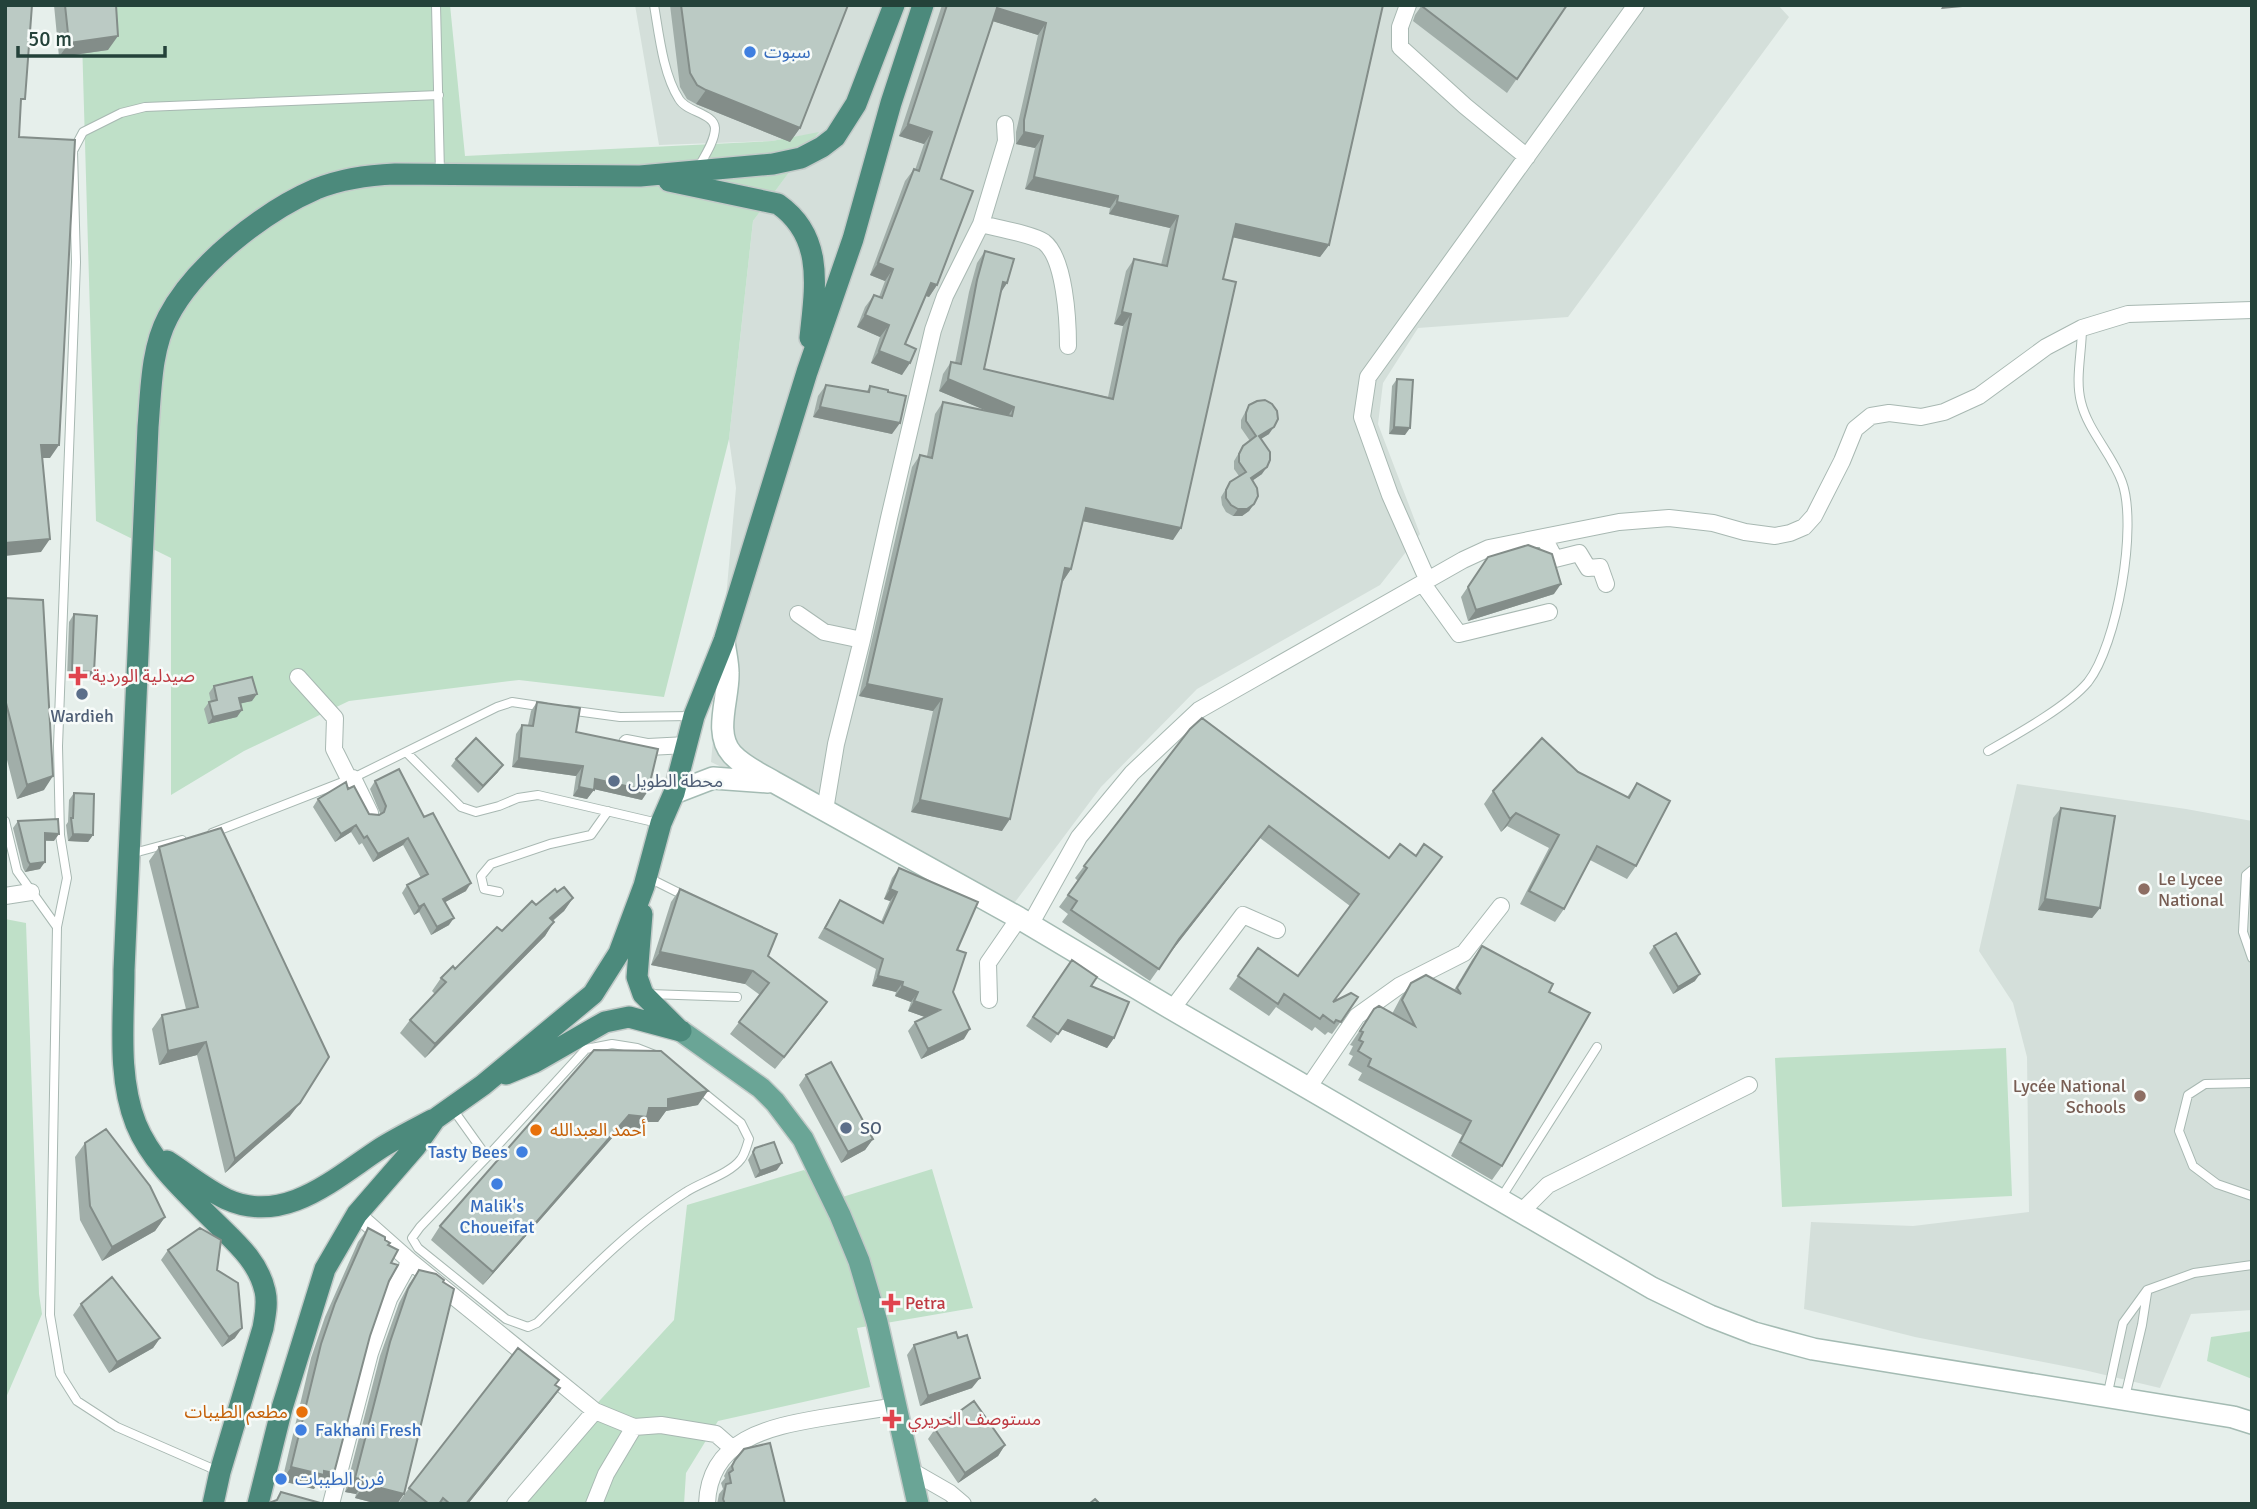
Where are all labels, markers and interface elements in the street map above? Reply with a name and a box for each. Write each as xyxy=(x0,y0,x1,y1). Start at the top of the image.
scale bar xyxy=(18,14,164,58)
text: 50 m xyxy=(28,26,72,52)
place label: سبوت xyxy=(764,41,811,63)
marker: سبوت xyxy=(742,44,758,60)
place label: صيدلية الوردية xyxy=(92,665,195,687)
marker: صيدلية الوردية xyxy=(70,668,86,684)
marker: Wardieh xyxy=(74,686,90,702)
place label: Wardieh xyxy=(50,705,114,727)
place label: محطة الطويل xyxy=(628,770,723,792)
marker: محطة الطويل xyxy=(606,773,622,789)
place label: Le Lycee National xyxy=(2158,868,2224,911)
marker: Le Lycee National xyxy=(2136,881,2152,897)
place label: Lycée National Schools xyxy=(2013,1075,2126,1118)
marker: Lycée National Schools xyxy=(2132,1088,2148,1104)
place label: SO xyxy=(860,1117,882,1139)
place label: أحمد العبدالله xyxy=(550,1119,646,1141)
marker: SO xyxy=(838,1120,854,1136)
marker: أحمد العبدالله xyxy=(528,1122,544,1138)
place label: Tasty Bees xyxy=(428,1141,508,1163)
marker: Tasty Bees xyxy=(514,1144,530,1160)
marker: Malik's Choueifat xyxy=(489,1176,505,1192)
place label: Malik's Choueifat xyxy=(460,1195,534,1238)
place label: Petra xyxy=(905,1292,946,1314)
marker: Petra xyxy=(883,1295,899,1311)
place label: مطعم الطيبات xyxy=(185,1401,288,1425)
marker: مطعم الطيبات xyxy=(294,1404,310,1420)
place label: مستوصف الحريري xyxy=(908,1408,1041,1432)
marker: مستوصف الحريري xyxy=(882,1409,902,1429)
place label: Fakhani Fresh xyxy=(315,1419,421,1441)
marker: Fakhani Fresh xyxy=(293,1422,309,1438)
place label: فرن الطيبات xyxy=(295,1468,384,1490)
marker: فرن الطيبات xyxy=(273,1471,289,1487)

